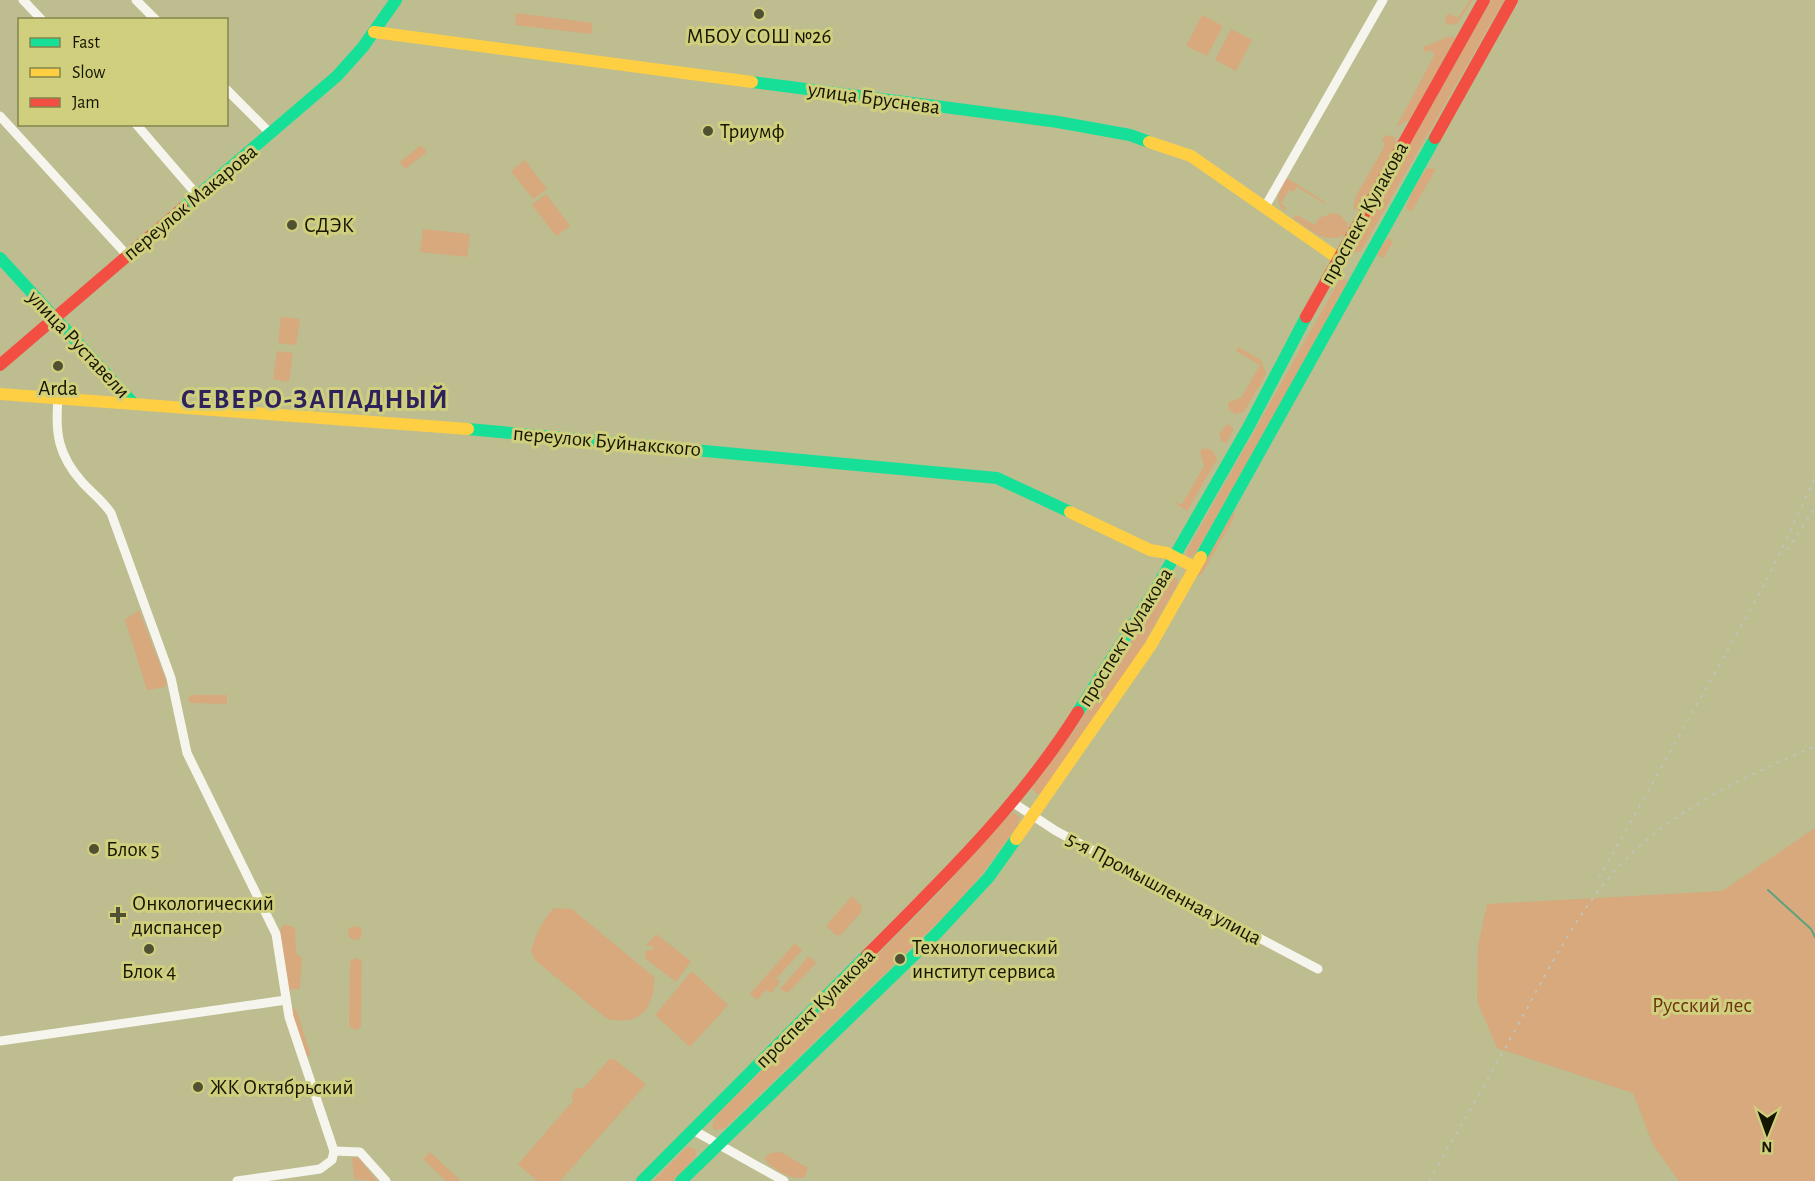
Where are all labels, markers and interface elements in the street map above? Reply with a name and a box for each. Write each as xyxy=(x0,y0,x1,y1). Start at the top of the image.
marker: МБОУ СОШ №26 xyxy=(752,7,766,21)
legend xyxy=(18,18,228,126)
place label: МБОУ СОШ №26 xyxy=(687,26,831,47)
text: Fast xyxy=(72,34,100,52)
text: Slow xyxy=(72,64,105,82)
street label: улица Бруснева xyxy=(806,79,942,118)
text: Jam xyxy=(72,94,100,112)
place label: Триумф xyxy=(720,121,784,142)
marker: Триумф xyxy=(701,124,715,138)
street label: проспект Кулакова xyxy=(1317,138,1412,288)
street label: переулок Макарова xyxy=(119,140,262,264)
place label: СДЭК xyxy=(304,215,354,236)
marker: СДЭК xyxy=(285,218,299,232)
street label: улица Руставели xyxy=(23,286,134,402)
marker: Arda xyxy=(51,359,65,373)
place label: Arda xyxy=(38,378,78,399)
district label: СЕВЕРО-ЗАПАДНЫЙ xyxy=(181,385,449,413)
street label: переулок Буйнакского xyxy=(512,423,702,460)
street label: проспект Кулакова xyxy=(1074,564,1177,710)
street label: 5-я Промышленная улица xyxy=(1063,828,1265,949)
place label: Блок 5 xyxy=(106,839,159,860)
marker: Блок 5 xyxy=(87,842,101,856)
place label: Онкологический диспансер xyxy=(132,893,274,938)
marker: Онкологический диспансер xyxy=(109,906,127,924)
place label: Технологический институт сервиса xyxy=(912,937,1058,982)
marker: Блок 4 xyxy=(142,942,156,956)
street label: проспект Кулакова xyxy=(752,944,879,1072)
marker: Технологический институт сервиса xyxy=(893,952,907,966)
place label: Блок 4 xyxy=(122,961,176,982)
park label: Русский лес xyxy=(1652,995,1752,1016)
place label: ЖК Октябрьский xyxy=(210,1077,354,1098)
marker: ЖК Октябрьский xyxy=(191,1080,205,1094)
north arrow xyxy=(1737,1103,1797,1163)
text: N xyxy=(1761,1139,1772,1155)

